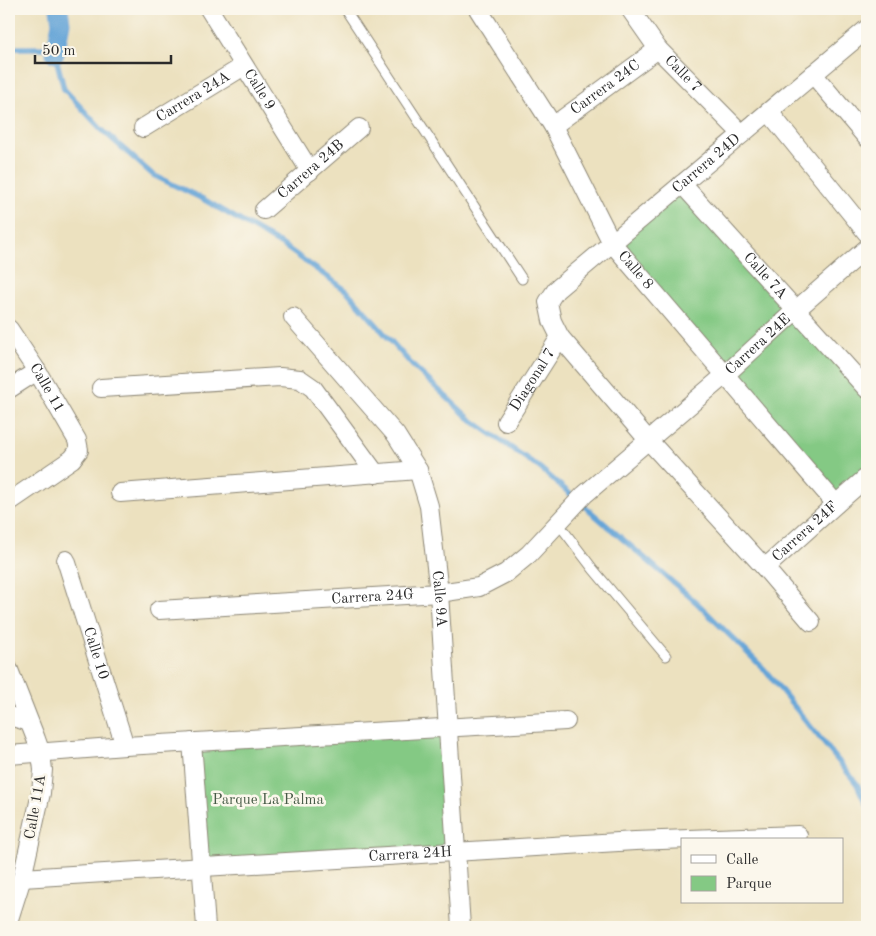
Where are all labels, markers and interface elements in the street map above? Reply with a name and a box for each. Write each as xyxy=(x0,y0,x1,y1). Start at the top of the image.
scale bar xyxy=(35,32,171,64)
text: 50 m xyxy=(42,44,76,59)
street label: Calle 7 xyxy=(661,53,704,95)
street label: Carrera 24C xyxy=(568,57,643,118)
street label: Calle 9 xyxy=(241,66,278,113)
street label: Carrera 24A xyxy=(154,69,233,125)
street label: Carrera 24D xyxy=(670,131,743,196)
street label: Carrera 24B xyxy=(275,137,347,202)
street label: Calle 8 xyxy=(615,248,656,292)
street label: Calle 7A xyxy=(740,250,790,303)
street label: Carrera 24E xyxy=(723,311,794,378)
street label: Diagonal 7 xyxy=(507,346,558,414)
street label: Calle 11 xyxy=(27,361,67,415)
street label: Carrera 24F xyxy=(770,499,841,565)
street label: Calle 9A xyxy=(429,570,449,628)
street label: Carrera 24G xyxy=(331,587,415,607)
street label: Calle 10 xyxy=(80,625,111,681)
street label: Calle 11A xyxy=(23,773,49,841)
park label: Parque La Palma xyxy=(212,793,324,808)
legend xyxy=(681,838,844,904)
street label: Carrera 24H xyxy=(368,845,453,865)
text: Calle xyxy=(726,853,759,868)
text: Parque xyxy=(726,877,772,892)

